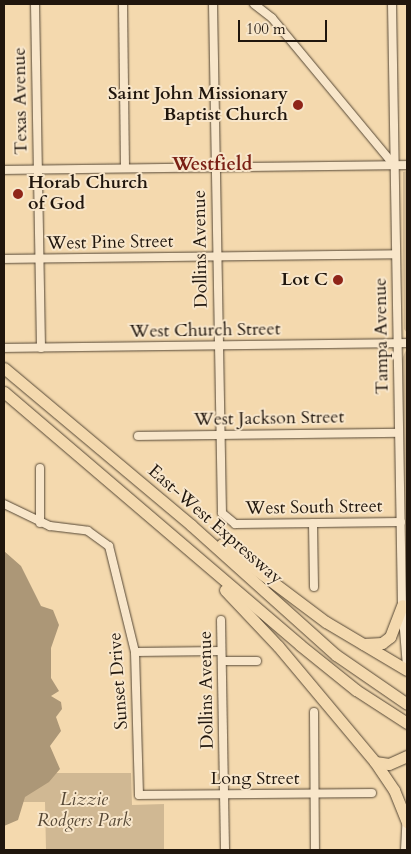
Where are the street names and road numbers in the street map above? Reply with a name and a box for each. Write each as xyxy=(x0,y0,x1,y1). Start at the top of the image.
street label: Texas Avenue xyxy=(9,47,33,155)
street label: Dollins Avenue xyxy=(189,190,213,308)
street label: West Pine Street xyxy=(46,231,174,255)
street label: Tampa Avenue xyxy=(370,277,394,395)
street label: West Church Street xyxy=(129,319,281,343)
street label: West Jackson Street xyxy=(194,407,344,431)
street label: East-West Expressway xyxy=(143,461,287,589)
street label: West South Street xyxy=(245,496,383,520)
street label: Dollins Avenue xyxy=(195,631,219,749)
street label: Sunset Drive xyxy=(105,632,133,730)
street label: Long Street xyxy=(210,768,300,790)

